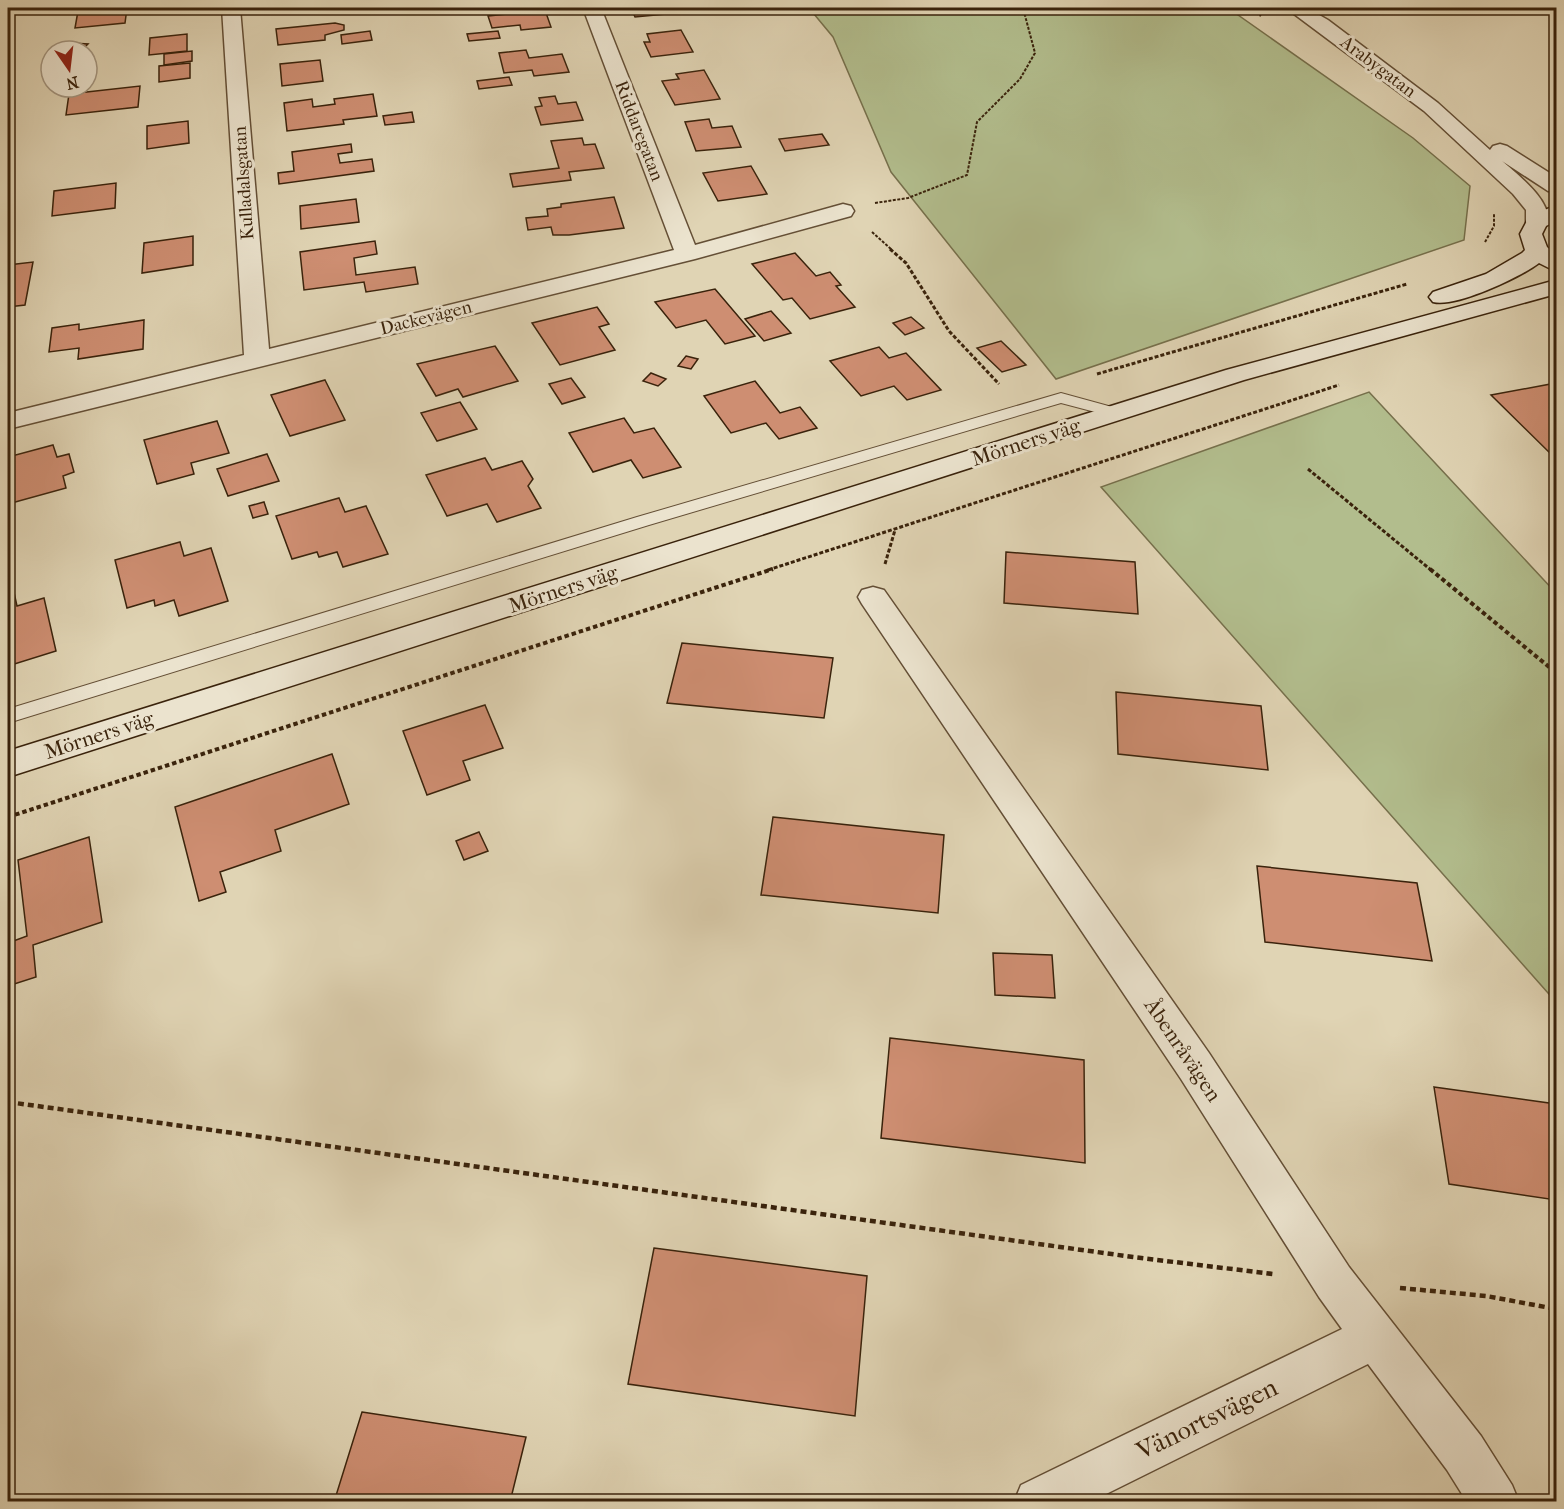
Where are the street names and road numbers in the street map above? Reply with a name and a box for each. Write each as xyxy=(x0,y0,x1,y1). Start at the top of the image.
street label: Arabygatan xyxy=(1335,31,1420,103)
street label: Riddaregatan xyxy=(610,78,668,185)
street label: Kulladalsgatan xyxy=(230,125,258,241)
street label: Dackevägen xyxy=(378,296,475,340)
street label: Mörners väg xyxy=(968,413,1084,471)
street label: Mörners väg xyxy=(505,560,621,618)
street label: Mörners väg xyxy=(41,706,157,764)
street label: Åbenråvägen xyxy=(1139,993,1226,1106)
street label: Vänortsvägen xyxy=(1130,1371,1283,1467)

